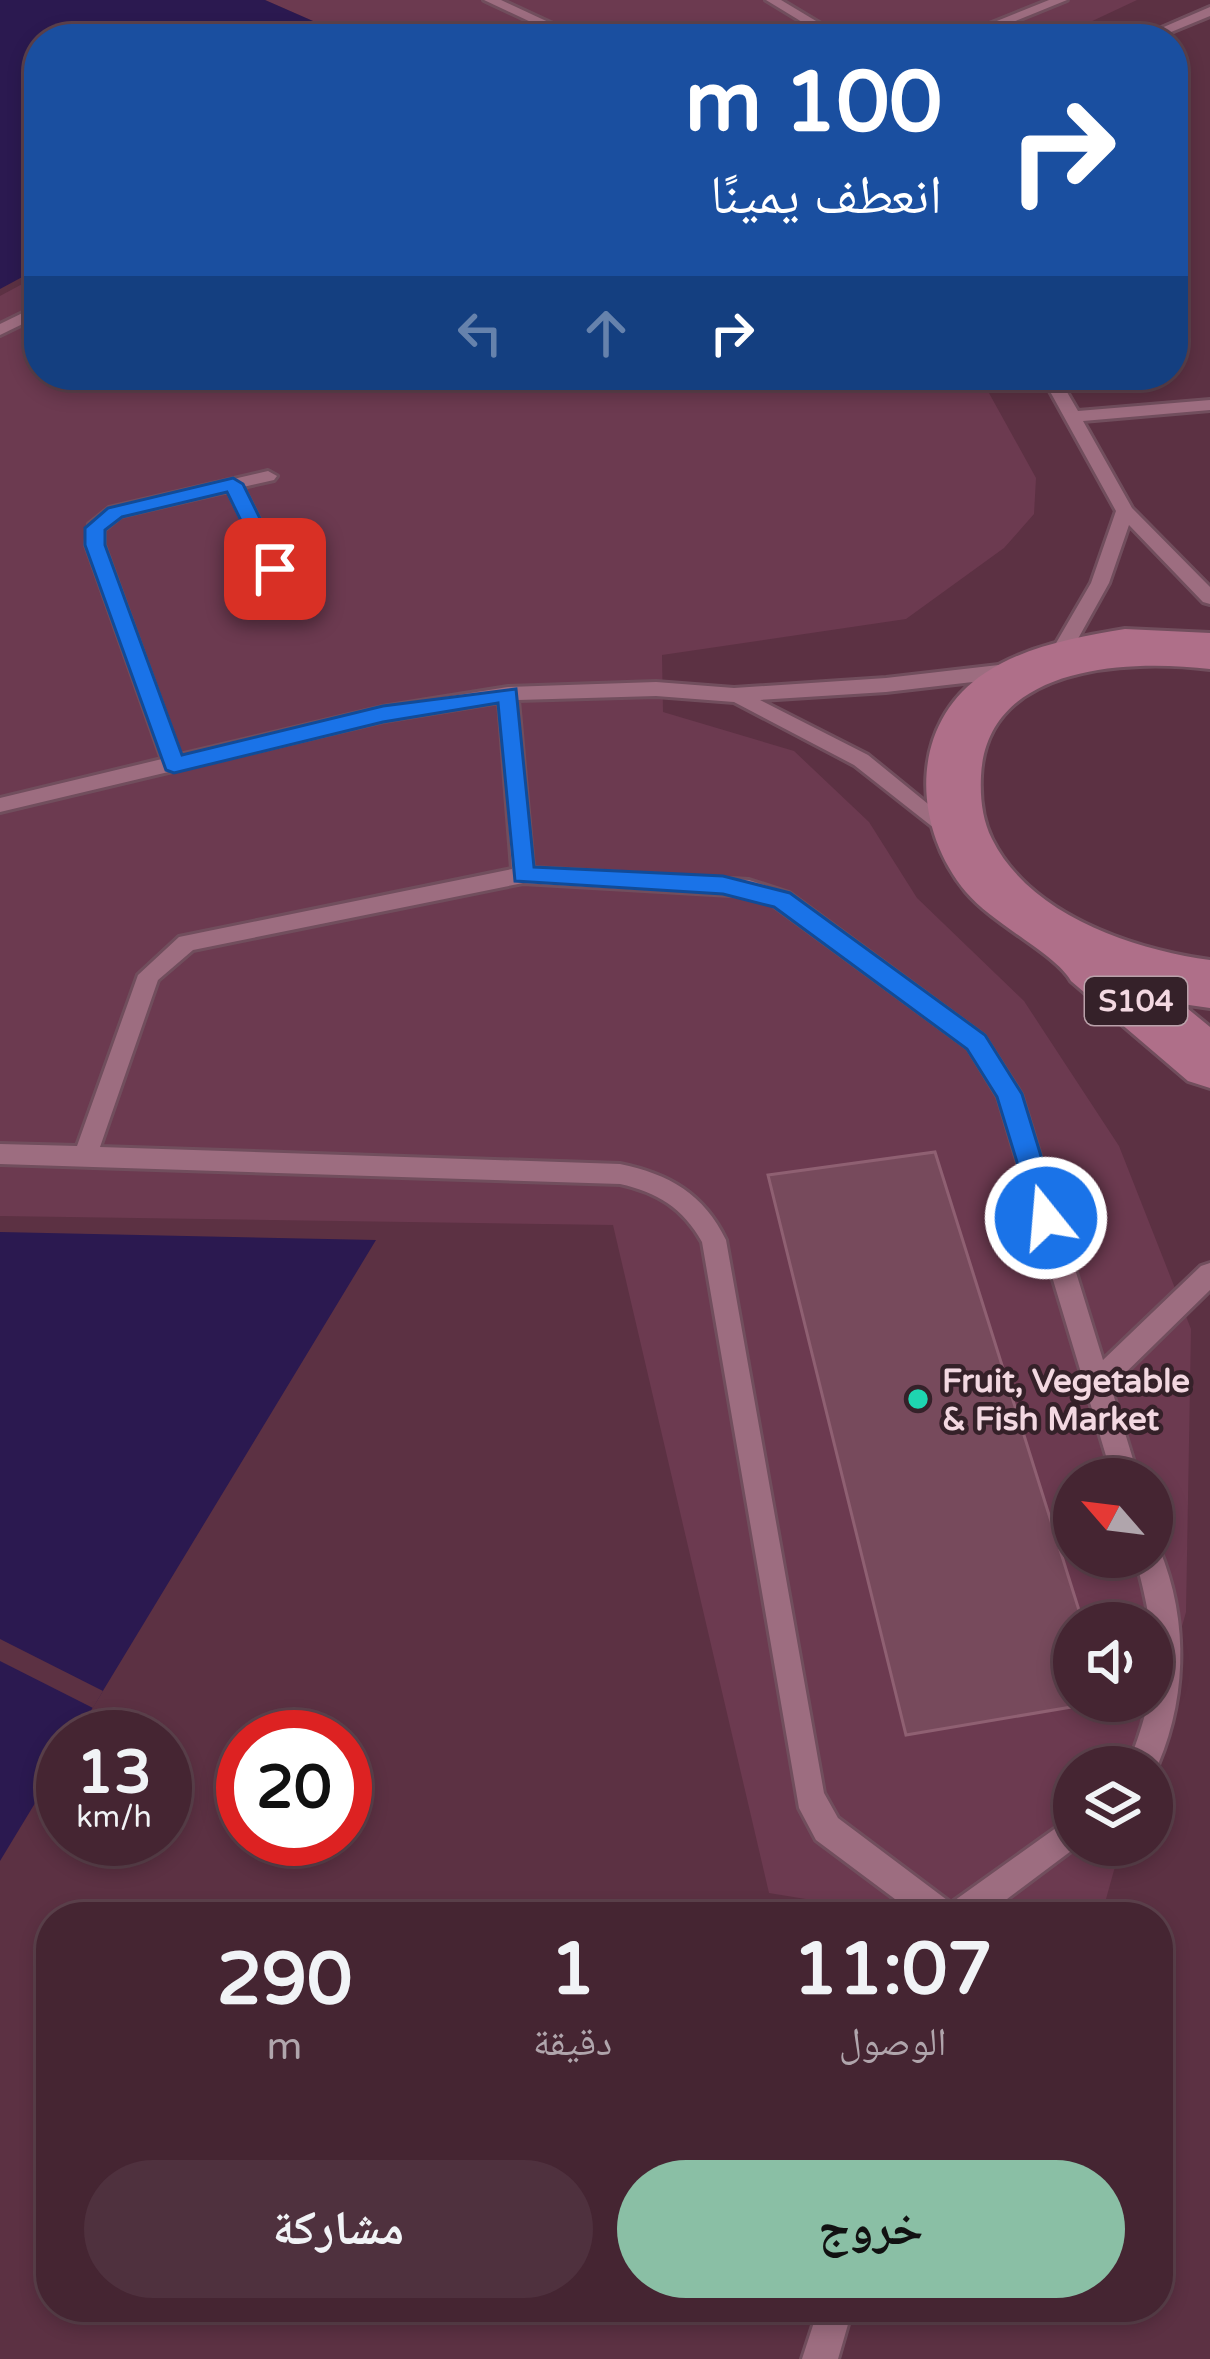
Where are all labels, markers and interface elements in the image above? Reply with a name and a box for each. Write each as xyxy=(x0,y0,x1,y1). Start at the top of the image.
text: 100 m xyxy=(685,53,942,154)
icon: right xyxy=(984,72,1140,228)
text: انعطف يمينًا xyxy=(710,163,942,228)
icon: left xyxy=(447,300,513,366)
icon: ahead xyxy=(573,300,639,366)
icon: right xyxy=(699,300,765,366)
pin xyxy=(224,518,326,620)
icon: arrive xyxy=(242,536,308,602)
road number: S104 xyxy=(1085,977,1187,1025)
position arrow xyxy=(983,1155,1109,1281)
place label: Fruit, Vegetable & Fish Market xyxy=(942,1362,1190,1439)
marker: Fruit, Vegetable & Fish Market xyxy=(905,1386,931,1412)
north arrow xyxy=(1053,1458,1173,1578)
map controls xyxy=(1053,1458,1173,1866)
button: sound xyxy=(1053,1602,1173,1722)
speed limit sign: 20 xyxy=(216,1710,372,1866)
text: 13 xyxy=(76,1737,152,1809)
button: layers xyxy=(1053,1746,1173,1866)
text: km/h xyxy=(76,1799,152,1836)
text: 1 xyxy=(550,1927,595,2014)
text: 11:07 xyxy=(793,1927,992,2014)
text: 290 xyxy=(217,1937,352,2024)
text: دقيقة xyxy=(533,2019,612,2066)
text: الوصول xyxy=(839,2019,947,2066)
text: m xyxy=(267,2023,302,2070)
button: مشاركة xyxy=(84,2160,593,2298)
button: خروج xyxy=(617,2160,1125,2298)

